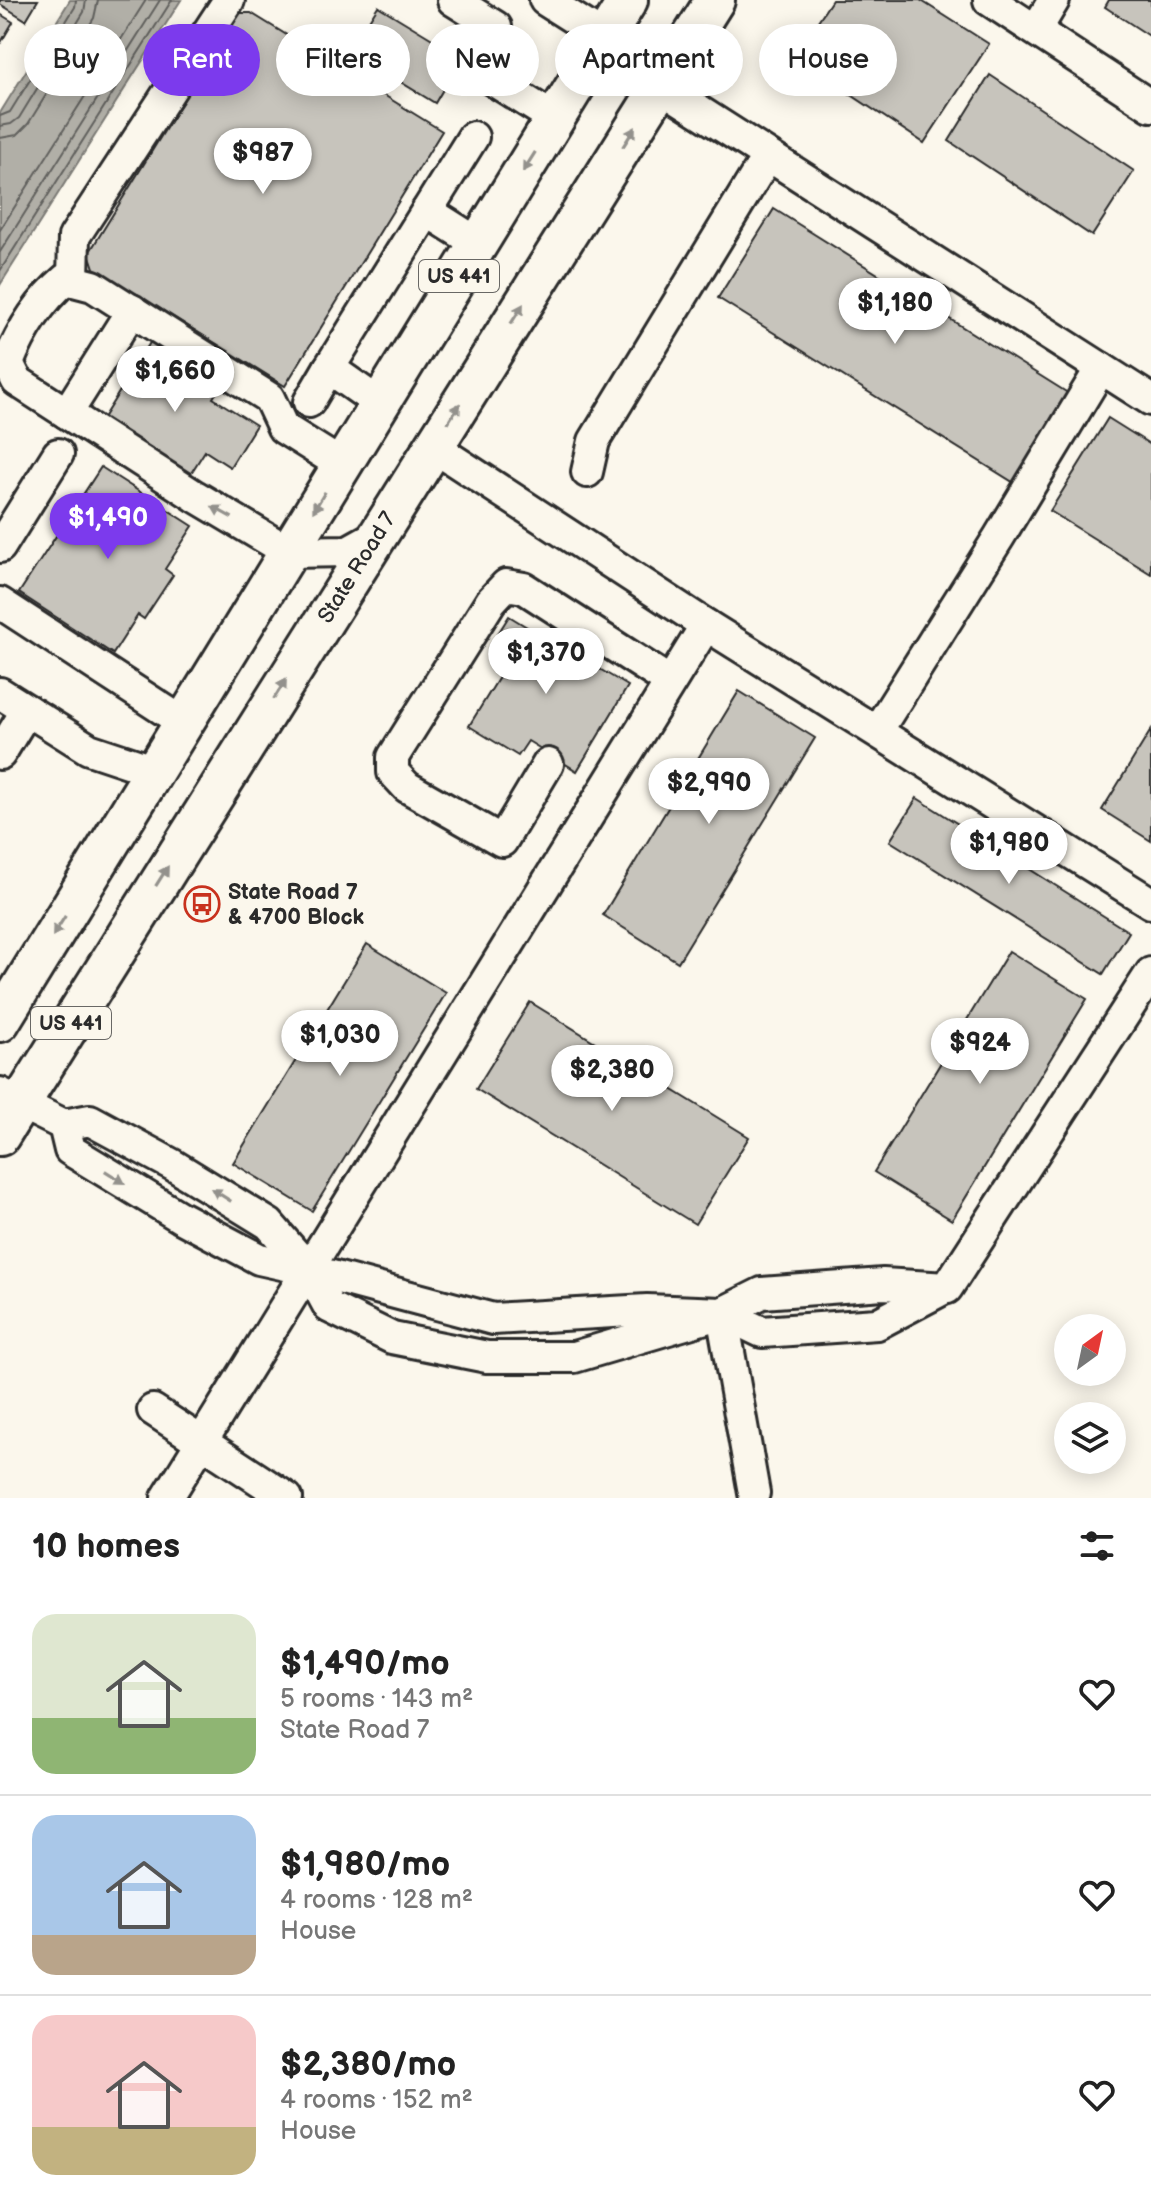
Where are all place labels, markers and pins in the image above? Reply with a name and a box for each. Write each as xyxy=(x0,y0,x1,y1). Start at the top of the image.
pin: $987 xyxy=(216,128,310,196)
pin: $1,180 xyxy=(830,278,960,346)
pin: $1,660 xyxy=(110,346,240,414)
pin: $1,490 xyxy=(43,493,173,561)
pin: $1,370 xyxy=(481,628,611,696)
pin: $2,990 xyxy=(644,758,774,826)
pin: $1,980 xyxy=(944,818,1074,886)
place label: State Road 7 & 4700 Block xyxy=(228,879,365,931)
bus stop icon: State Road 7 & 4700 Block xyxy=(183,885,221,923)
pin: $1,030 xyxy=(275,1010,405,1078)
pin: $924 xyxy=(933,1018,1027,1086)
pin: $2,380 xyxy=(547,1045,677,1113)

